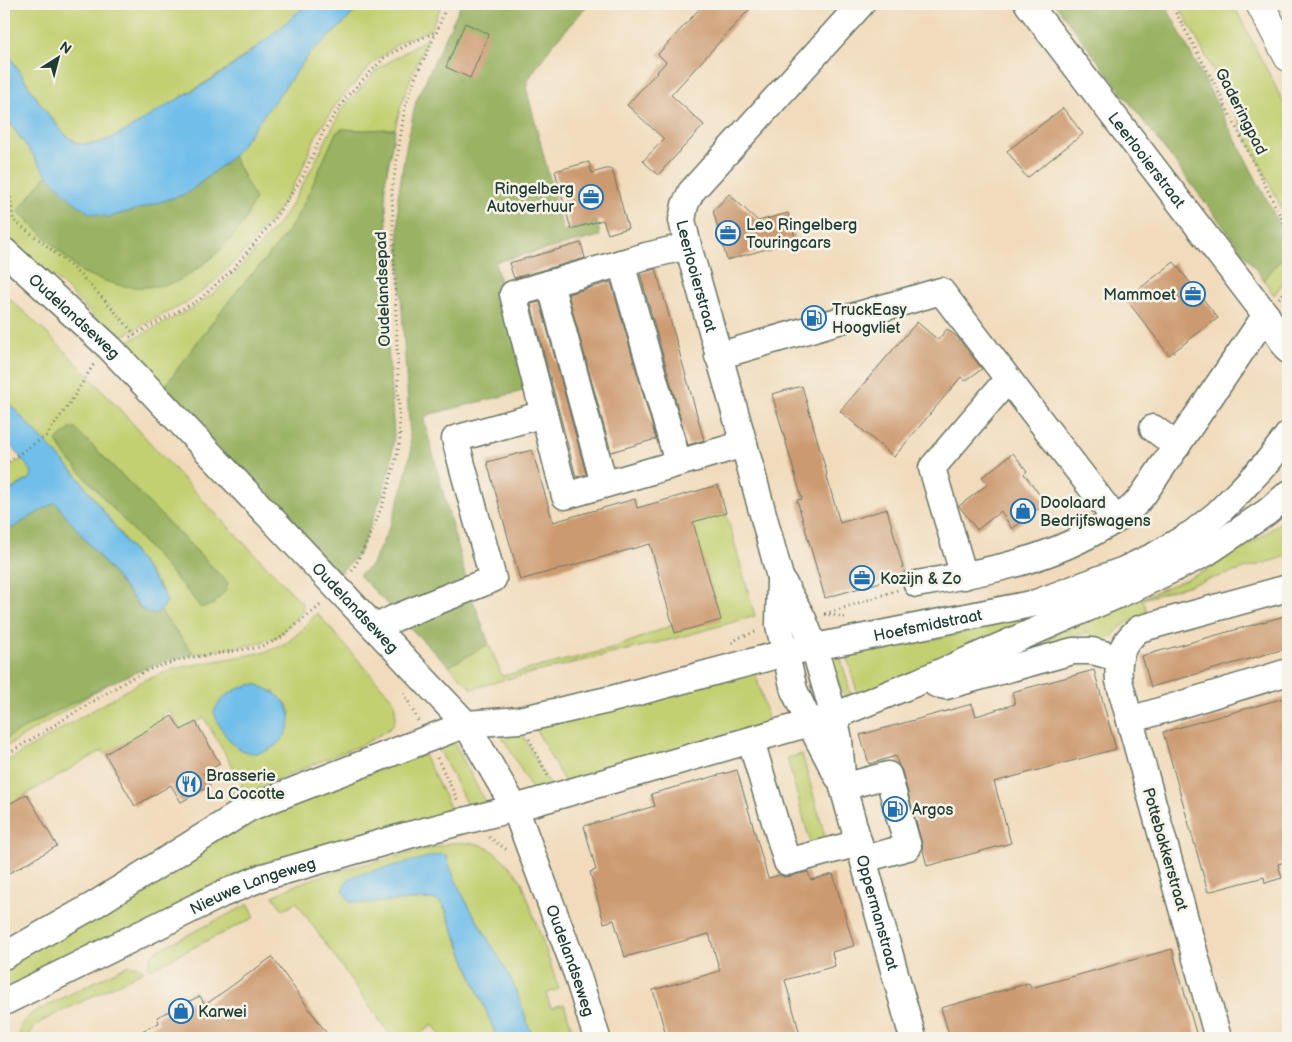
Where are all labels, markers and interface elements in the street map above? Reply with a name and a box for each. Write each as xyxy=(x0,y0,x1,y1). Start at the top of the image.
north arrow xyxy=(32,32,82,82)
text: N xyxy=(56,38,75,58)
street label: Gaderingpad xyxy=(1211,65,1271,158)
street label: Leerlooierstraat xyxy=(1103,109,1189,212)
place label: Ringelberg Autoverhuur xyxy=(487,180,574,217)
office icon: Ringelberg Autoverhuur xyxy=(578,184,604,210)
place label: Leo Ringelberg Touringcars xyxy=(746,216,857,253)
street label: Leerlooierstraat xyxy=(671,218,720,335)
office icon: Leo Ringelberg Touringcars xyxy=(715,220,741,246)
street label: Oudelandsepad xyxy=(372,231,395,347)
street label: Oudelandseweg xyxy=(24,270,123,364)
office icon: Mammoet xyxy=(1180,281,1206,307)
place label: Mammoet xyxy=(1103,286,1176,305)
place label: TruckEasy Hoogvliet xyxy=(832,301,908,338)
fuel station icon: TruckEasy Hoogvliet xyxy=(801,305,827,331)
place label: Doolaard Bedrijfswagens xyxy=(1040,494,1151,531)
shop icon: Doolaard Bedrijfswagens xyxy=(1010,498,1036,524)
street label: Oudelandseweg xyxy=(307,559,402,658)
office icon: Kozijn & Zo xyxy=(849,565,875,591)
place label: Kozijn & Zo xyxy=(880,570,961,589)
street label: Hoefsmidstraat xyxy=(872,606,984,646)
place label: Brasserie La Cocotte xyxy=(206,767,285,804)
restaurant icon: Brasserie La Cocotte xyxy=(176,771,202,797)
street label: Pottebakkerstraat xyxy=(1138,786,1191,913)
fuel station icon: Argos xyxy=(882,796,908,822)
place label: Argos xyxy=(912,801,954,820)
street label: Oppermanstraat xyxy=(851,853,902,973)
street label: Nieuwe Langeweg xyxy=(187,854,318,919)
street label: Oudelandseweg xyxy=(541,902,598,1019)
shop icon: Karwei xyxy=(168,998,194,1024)
place label: Karwei xyxy=(198,1003,247,1022)

